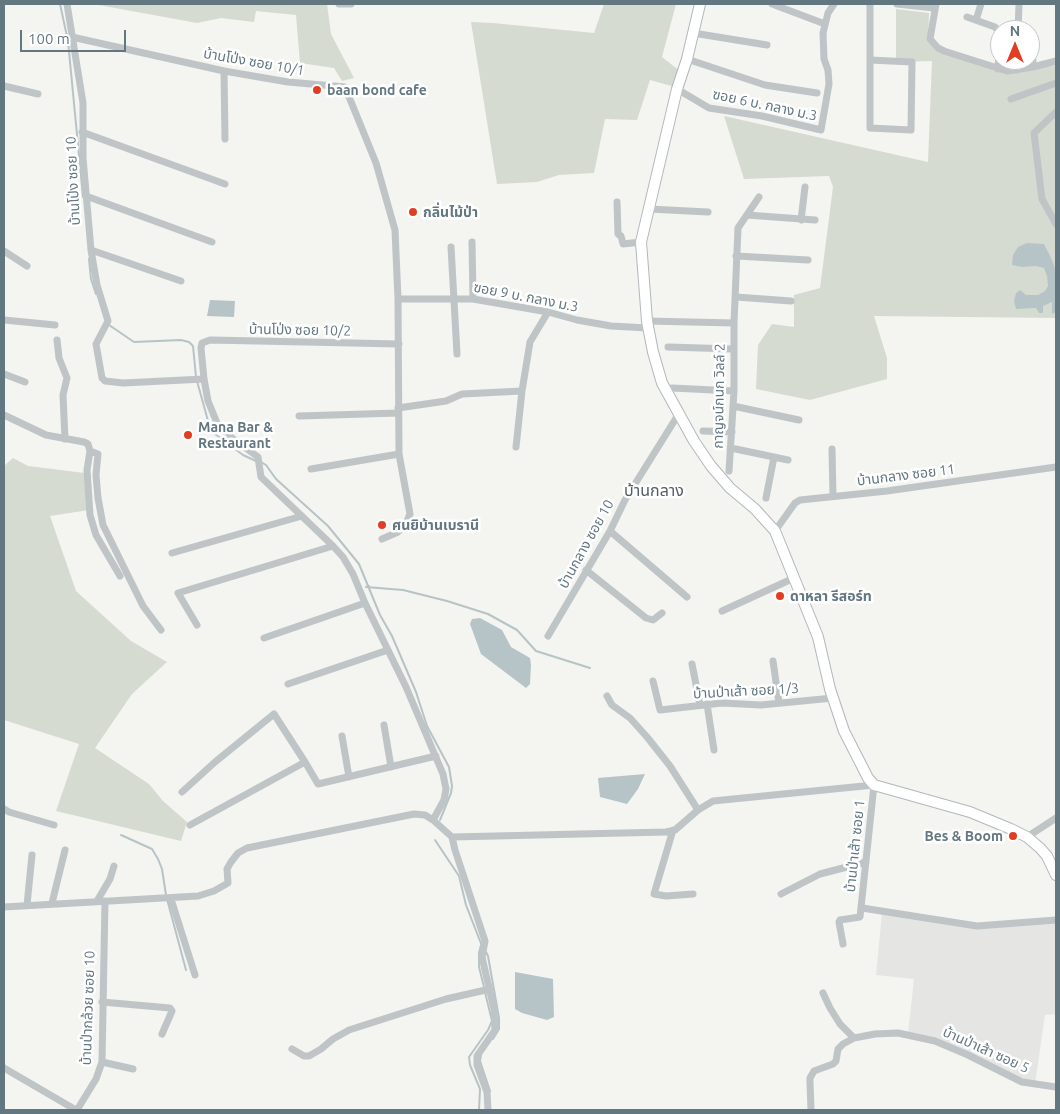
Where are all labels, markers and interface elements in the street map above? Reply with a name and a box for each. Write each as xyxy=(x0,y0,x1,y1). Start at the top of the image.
scale bar xyxy=(22,20,129,52)
north arrow xyxy=(990,20,1040,70)
text: N xyxy=(1010,23,1020,39)
text: 100 m xyxy=(28,30,70,47)
street label: บ้านโป่ง ซอย 10/1 xyxy=(202,45,306,79)
place label: baan bond cafe xyxy=(327,82,427,98)
marker: baan bond cafe xyxy=(311,84,323,96)
street label: ฃอย 6 บ. กลาง ม.3 xyxy=(711,86,819,124)
street label: บ้านโป่ง ซอย 10 xyxy=(62,136,84,226)
place label: กลิ่นไม้ป่า xyxy=(423,204,478,220)
marker: กลิ่นไม้ป่า xyxy=(407,206,419,218)
street label: ฃอย 9 บ. กลาง ม.3 xyxy=(472,279,580,315)
street label: บ้านโป่ง ซอย 10/2 xyxy=(249,321,351,339)
street label: กาญจน์กนก วิลล์ 2 xyxy=(710,343,728,449)
place label: Mana Bar & Restaurant xyxy=(198,419,273,452)
marker: Mana Bar & Restaurant xyxy=(182,429,194,441)
street label: บ้านกลาง ซอย 11 xyxy=(856,461,956,489)
district label: บ้านกลาง xyxy=(624,481,684,501)
street label: บ้านกลาง ซอย 10 xyxy=(555,497,617,591)
place label: ศนยิบ้านเบรานี xyxy=(392,517,479,533)
marker: ศนยิบ้านเบรานี xyxy=(376,519,388,531)
place label: ดาหลา รีสอร์ท xyxy=(790,588,872,604)
marker: ดาหลา รีสอร์ท xyxy=(774,590,786,602)
street label: บ้านป่าเส้า ซอย 1/3 xyxy=(693,680,799,702)
street label: บ้านป่าเส้า ซอย 1 xyxy=(842,799,868,893)
place label: Bes & Boom xyxy=(925,828,1003,844)
marker: Bes & Boom xyxy=(1007,830,1019,842)
street label: บ้านป่ากล้วย ซอย 10 xyxy=(78,950,98,1066)
street label: บ้านป่าเส้า ซอย 5 xyxy=(940,1023,1032,1077)

